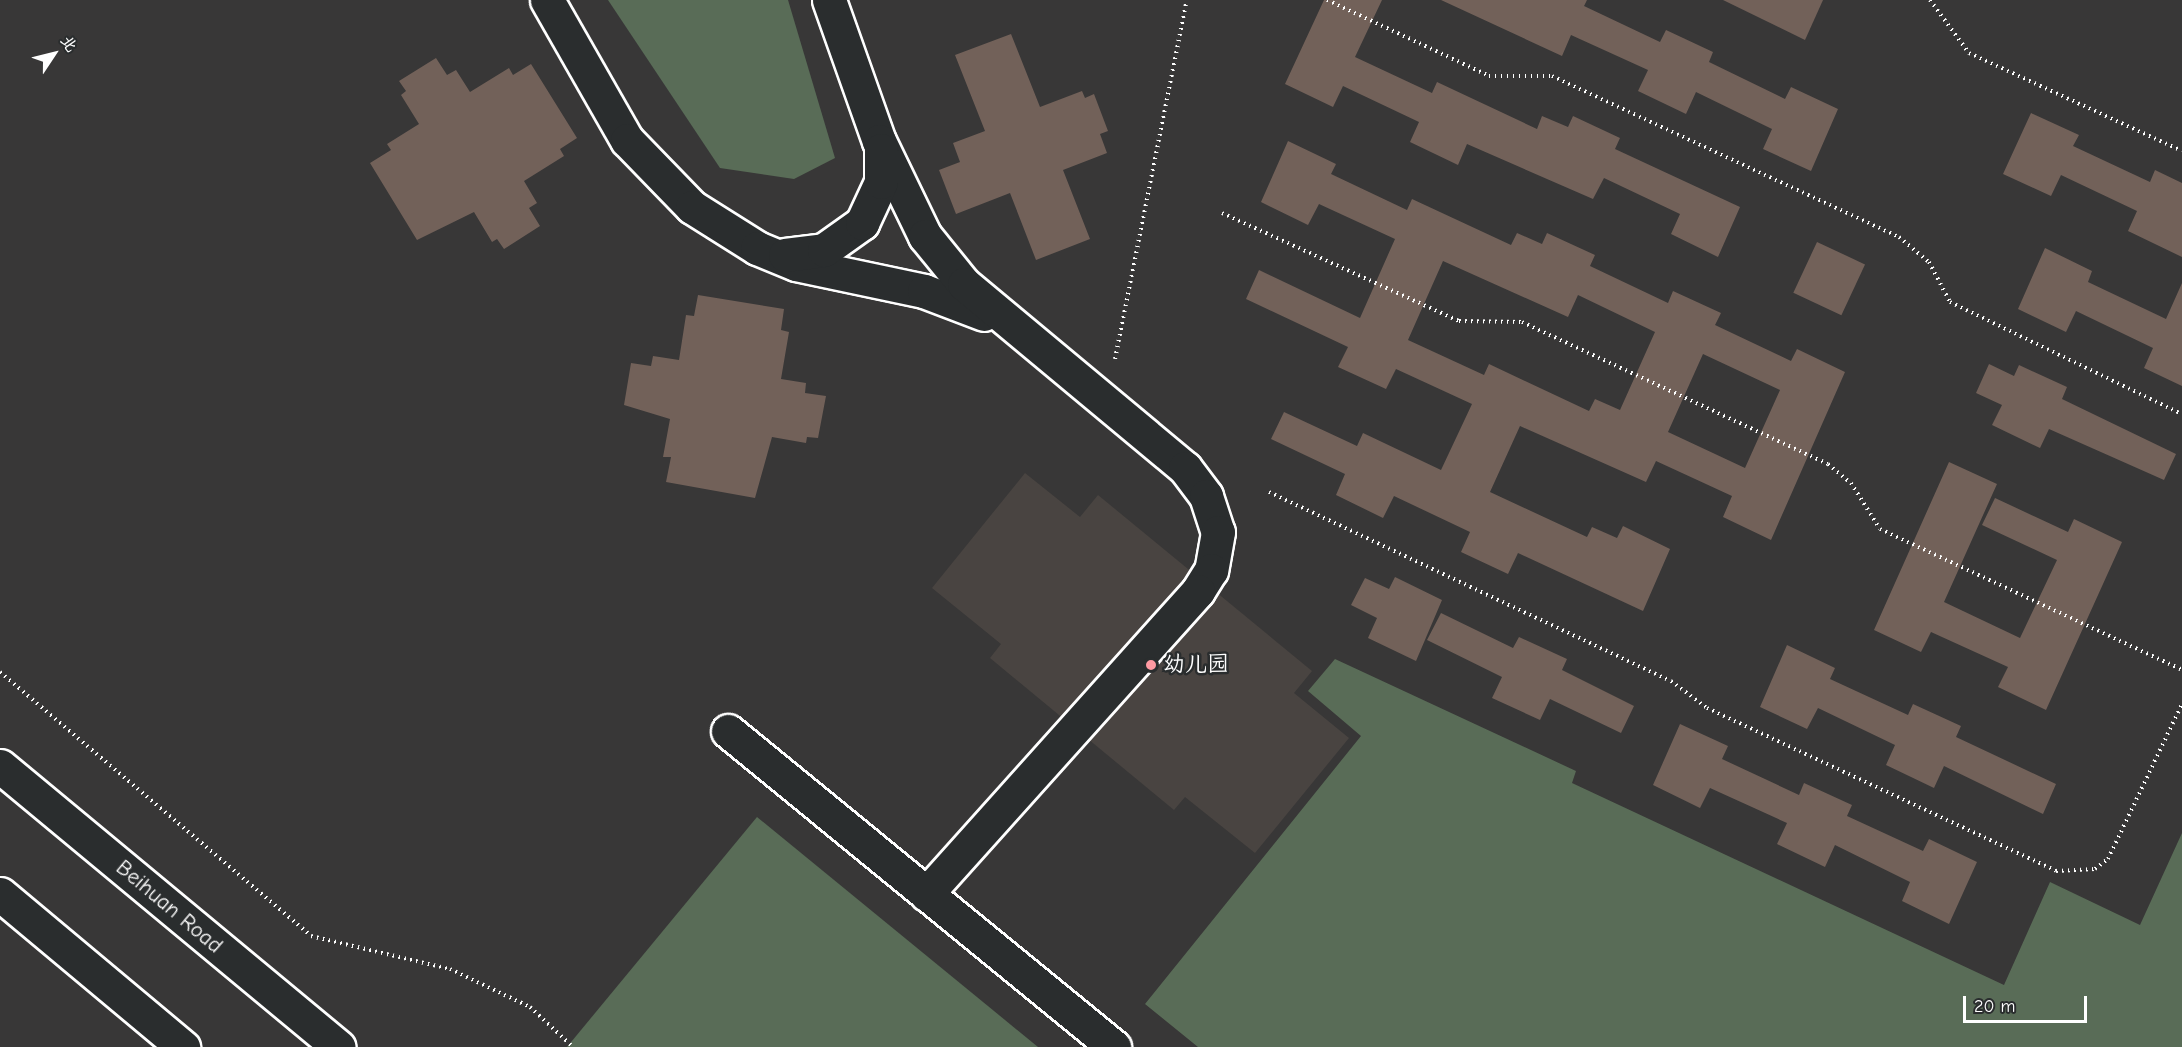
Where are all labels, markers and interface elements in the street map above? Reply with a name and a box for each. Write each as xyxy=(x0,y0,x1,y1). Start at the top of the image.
north arrow xyxy=(24,24,84,84)
text: 北 xyxy=(57,32,81,55)
place label: 幼儿园 xyxy=(1163,652,1229,678)
marker: 幼儿园 xyxy=(1144,658,1158,672)
street label: Beihuan Road xyxy=(110,855,228,959)
scale bar xyxy=(1966,984,2090,1022)
text: 20 m xyxy=(1974,996,2015,1017)

